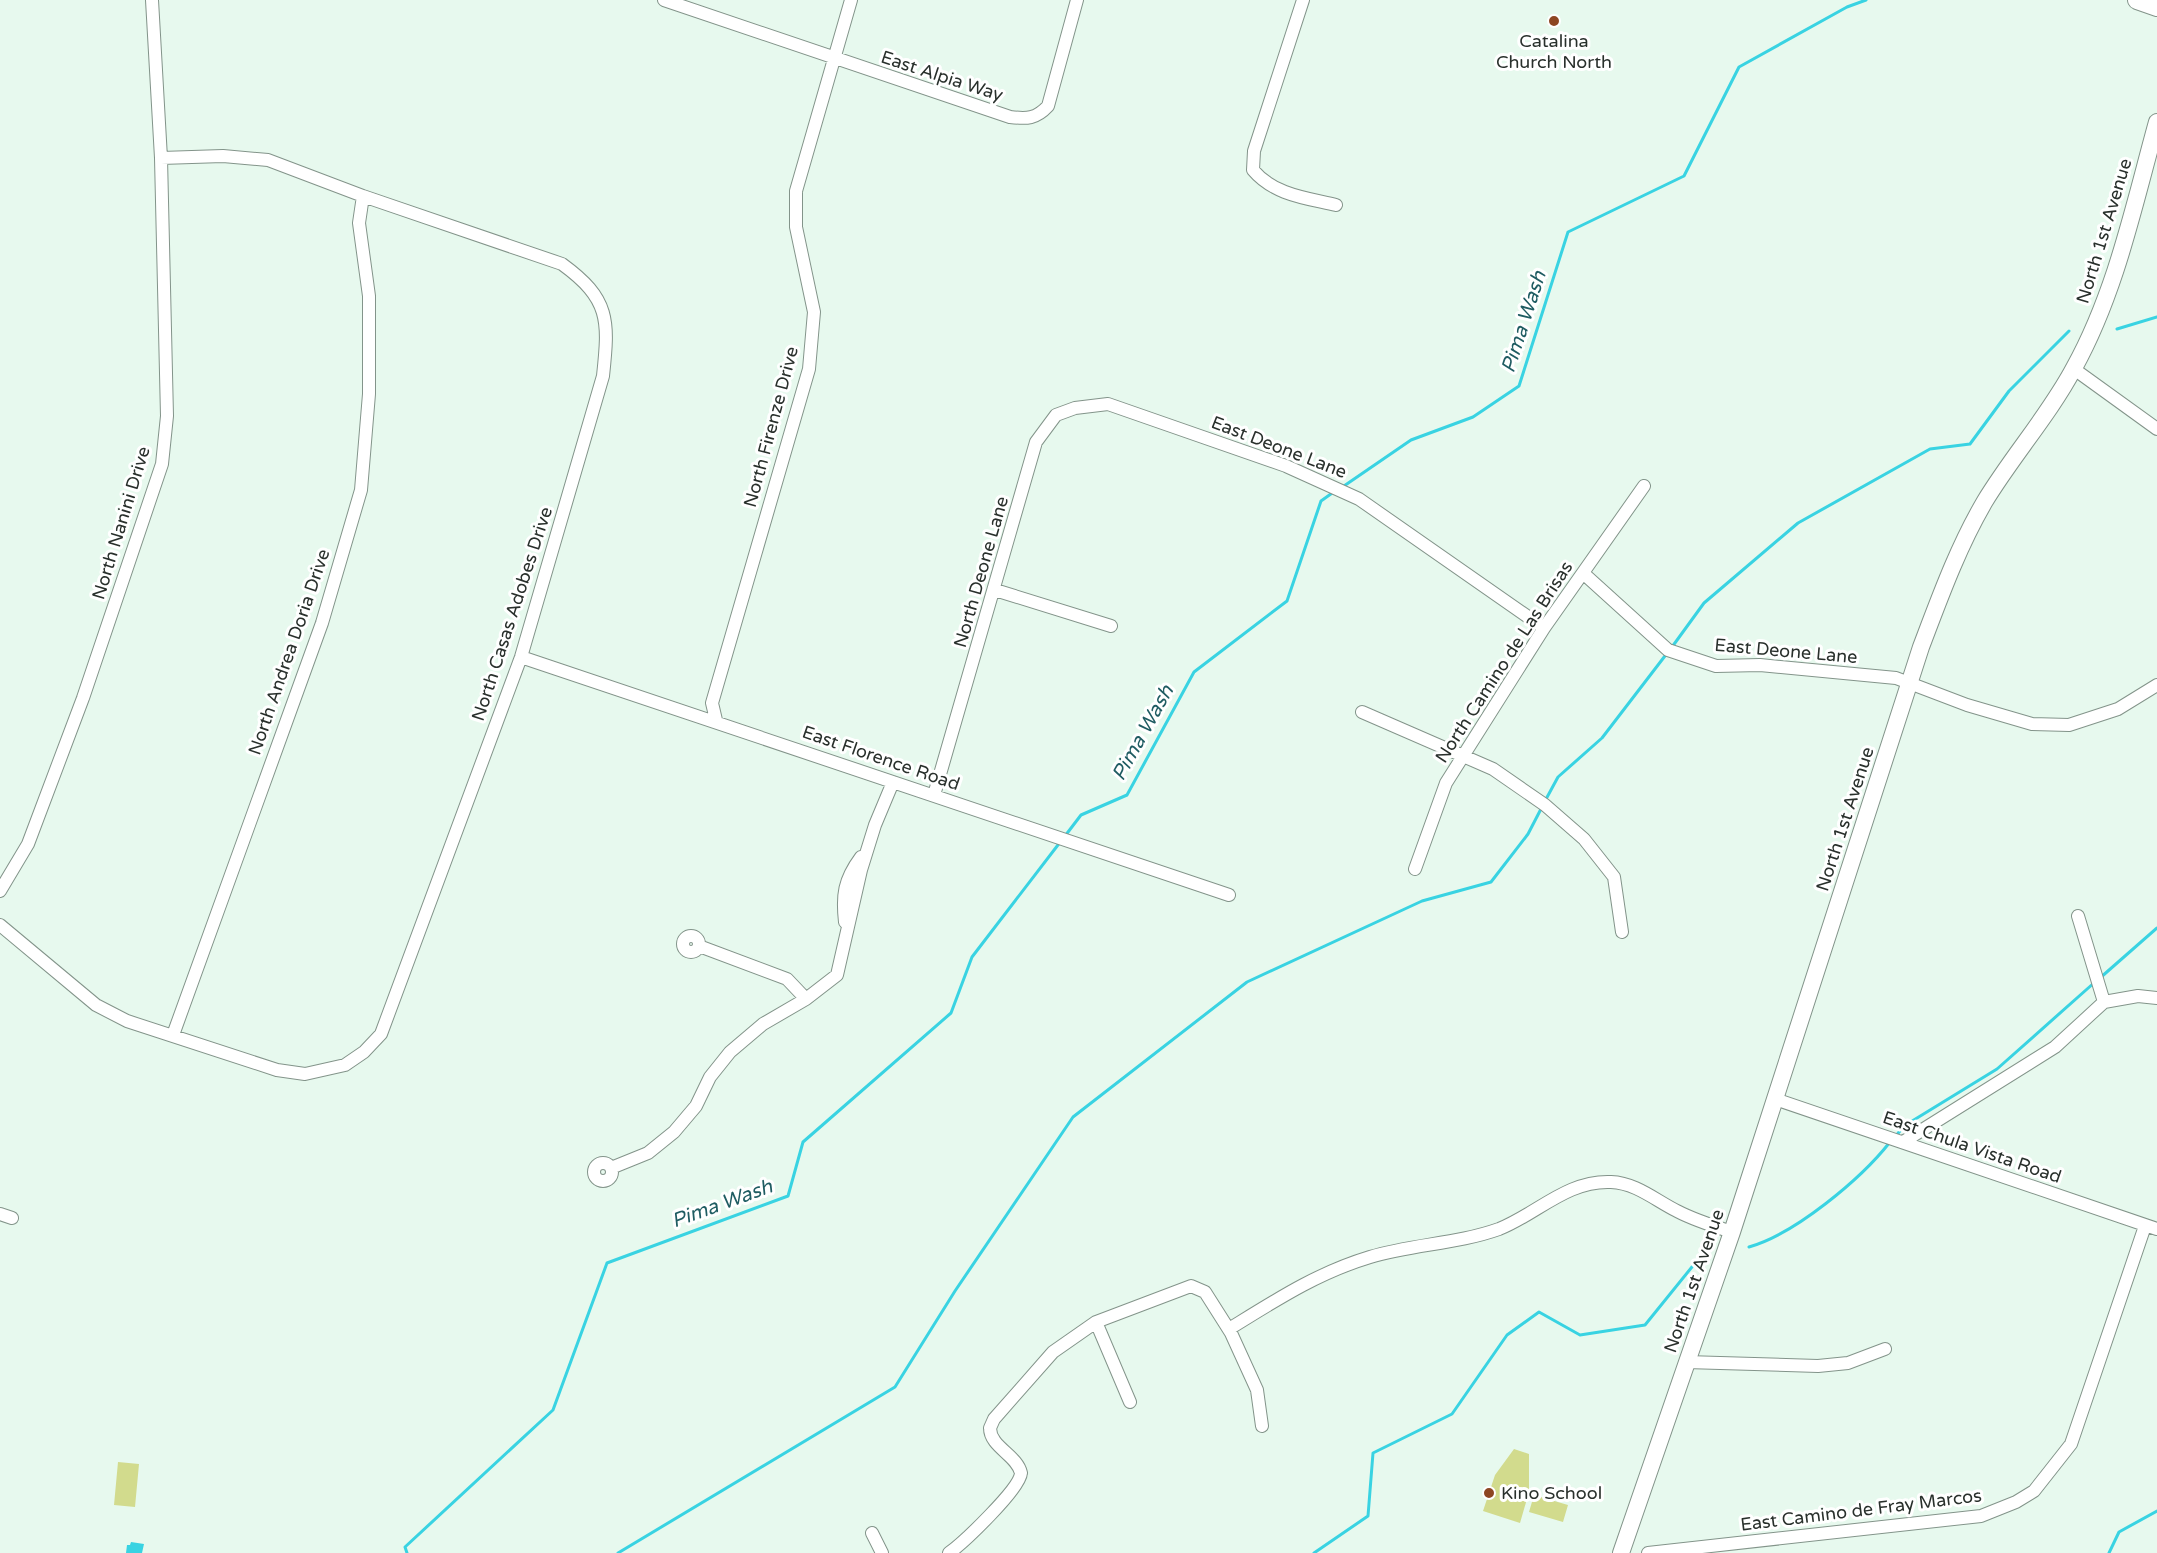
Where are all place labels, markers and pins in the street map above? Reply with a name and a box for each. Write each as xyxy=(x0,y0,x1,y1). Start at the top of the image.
marker: Catalina Church North xyxy=(1547,14,1561,28)
place label: Catalina Church North xyxy=(1496,30,1612,73)
place label: Kino School xyxy=(1501,1482,1602,1504)
marker: Kino School xyxy=(1482,1486,1496,1500)

